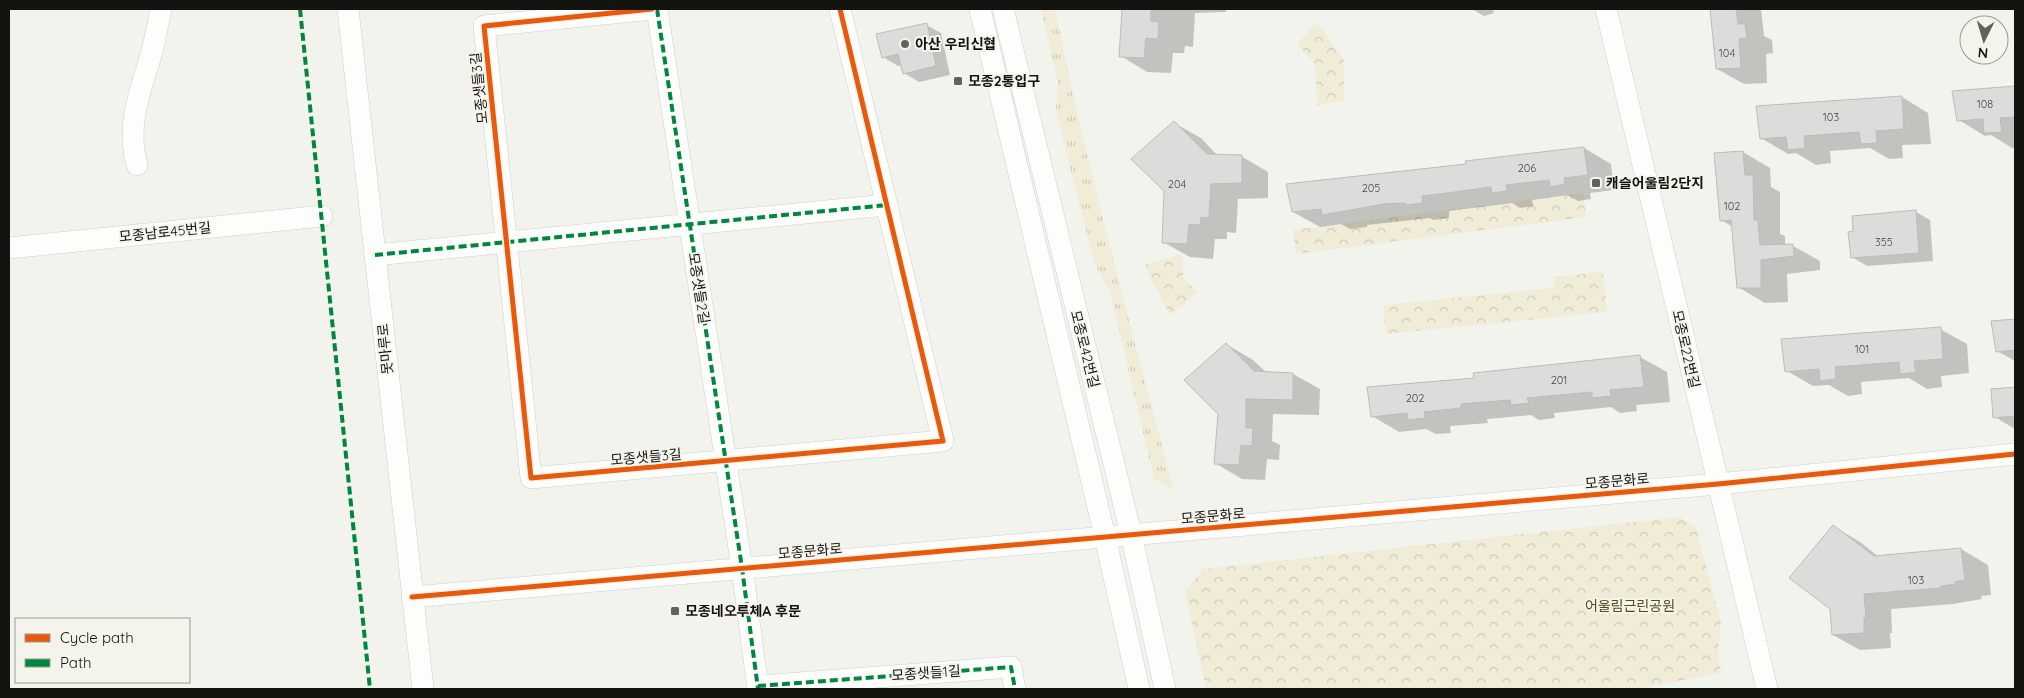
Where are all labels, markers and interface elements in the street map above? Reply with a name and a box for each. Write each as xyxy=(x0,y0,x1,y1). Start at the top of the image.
north arrow xyxy=(1959,15,2009,65)
place label: 아산 우리신협 xyxy=(915,35,996,53)
marker: 아산 우리신협 xyxy=(899,38,911,50)
text: N xyxy=(1977,44,1989,62)
house number: 104 xyxy=(1719,46,1735,60)
street label: 모종샛들3길 xyxy=(466,51,492,125)
place label: 모종2통입구 xyxy=(968,72,1040,90)
marker: 모종2통입구 xyxy=(952,75,964,87)
house number: 108 xyxy=(1977,97,1993,111)
house number: 103 xyxy=(1823,110,1839,124)
house number: 206 xyxy=(1518,161,1536,175)
place label: 캐슬어울림2단지 xyxy=(1606,174,1704,192)
house number: 204 xyxy=(1168,177,1186,191)
marker: 캐슬어울림2단지 xyxy=(1590,177,1602,189)
house number: 205 xyxy=(1362,181,1380,195)
house number: 102 xyxy=(1724,199,1740,213)
street label: 모종남로45번길 xyxy=(118,218,212,246)
house number: 355 xyxy=(1875,235,1893,249)
street label: 모종샛들2길 xyxy=(684,251,714,325)
street label: 모종로42번길 xyxy=(1067,308,1103,390)
street label: 모종로22번길 xyxy=(1668,308,1704,390)
street label: 못마루로 xyxy=(373,322,397,376)
house number: 101 xyxy=(1855,342,1869,356)
house number: 201 xyxy=(1551,373,1567,387)
house number: 202 xyxy=(1406,391,1424,405)
street label: 모종샛들3길 xyxy=(609,445,683,469)
street label: 모종문화로 xyxy=(1584,469,1650,493)
street label: 모종문화로 xyxy=(1180,504,1246,528)
street label: 모종문화로 xyxy=(777,539,843,563)
house number: 103 xyxy=(1908,573,1924,587)
park label: 어울림근린공원 xyxy=(1585,597,1675,615)
place label: 모종네오루체A 후문 xyxy=(685,602,801,620)
marker: 모종네오루체A 후문 xyxy=(669,605,681,617)
legend xyxy=(15,618,190,683)
text: Cycle path xyxy=(60,628,134,647)
text: Path xyxy=(60,653,92,672)
street label: 모종샛들1길 xyxy=(891,662,961,684)

